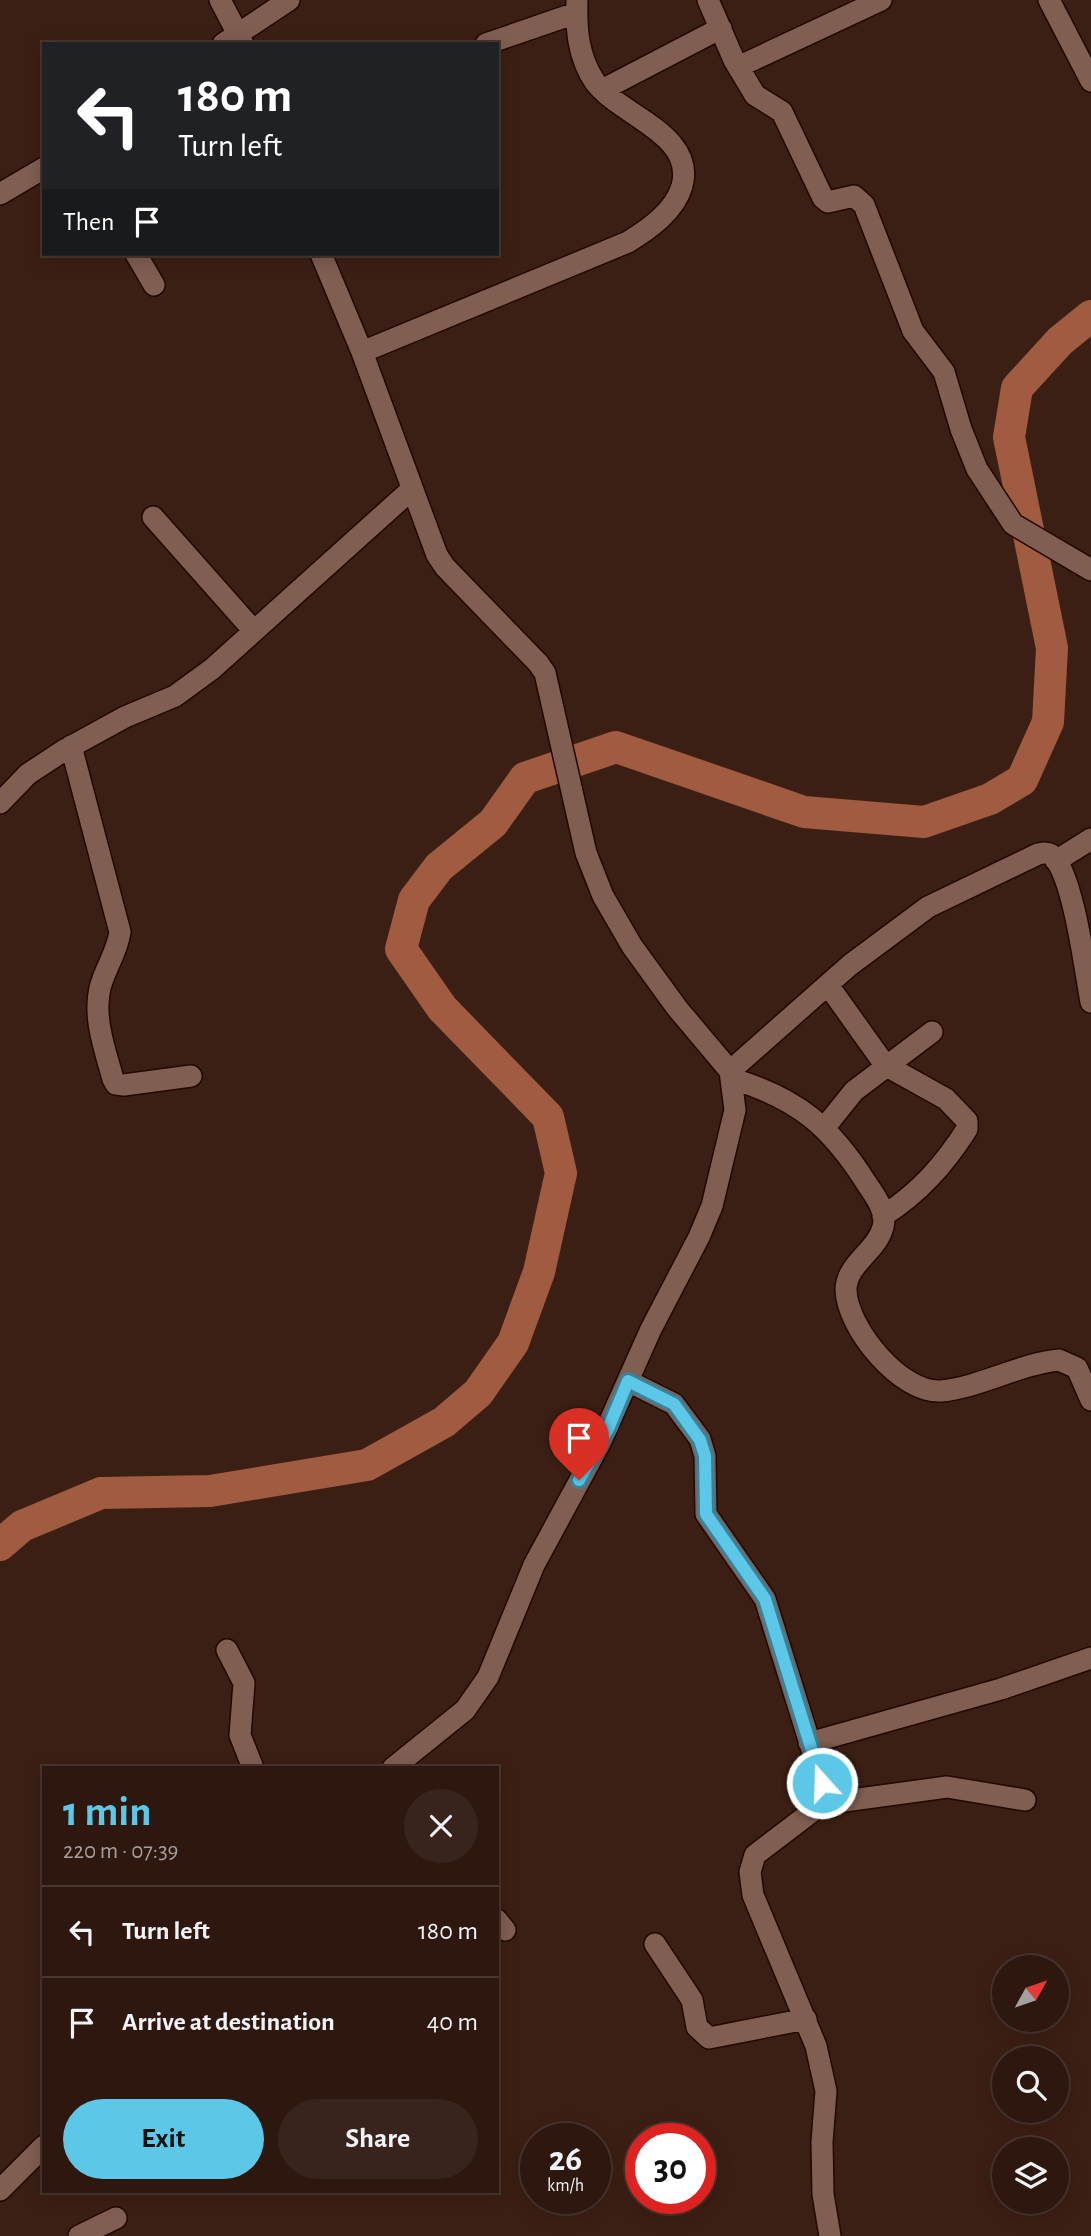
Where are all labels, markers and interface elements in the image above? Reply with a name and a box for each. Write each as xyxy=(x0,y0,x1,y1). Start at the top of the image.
icon: left xyxy=(63,70,154,161)
text: 180 m xyxy=(178,72,292,121)
text: Turn left xyxy=(178,130,282,162)
icon: arrive xyxy=(128,203,166,241)
text: Then xyxy=(63,209,114,235)
pin xyxy=(549,1408,609,1480)
icon: arrive xyxy=(560,1419,598,1457)
position arrow xyxy=(785,1746,859,1820)
button: close xyxy=(404,1789,478,1863)
text: 1 min xyxy=(63,1791,152,1833)
text: 220 m · 07:39 xyxy=(63,1840,178,1863)
icon: left xyxy=(63,1913,101,1951)
text: Turn left xyxy=(122,1918,210,1944)
text: 180 m xyxy=(418,1918,478,1944)
north arrow xyxy=(992,1955,1069,2032)
map controls xyxy=(992,1955,1069,2214)
icon: arrive xyxy=(63,2004,101,2042)
text: Arrive at destination xyxy=(122,2009,335,2035)
text: 40 m xyxy=(427,2009,478,2035)
button: search xyxy=(992,2046,1069,2123)
button: Exit xyxy=(63,2099,264,2179)
button: Share xyxy=(278,2099,478,2179)
speed limit sign: 30 xyxy=(625,2123,716,2214)
button: layers xyxy=(992,2137,1069,2214)
text: 26 xyxy=(549,2142,582,2177)
text: km/h xyxy=(547,2177,584,2195)

